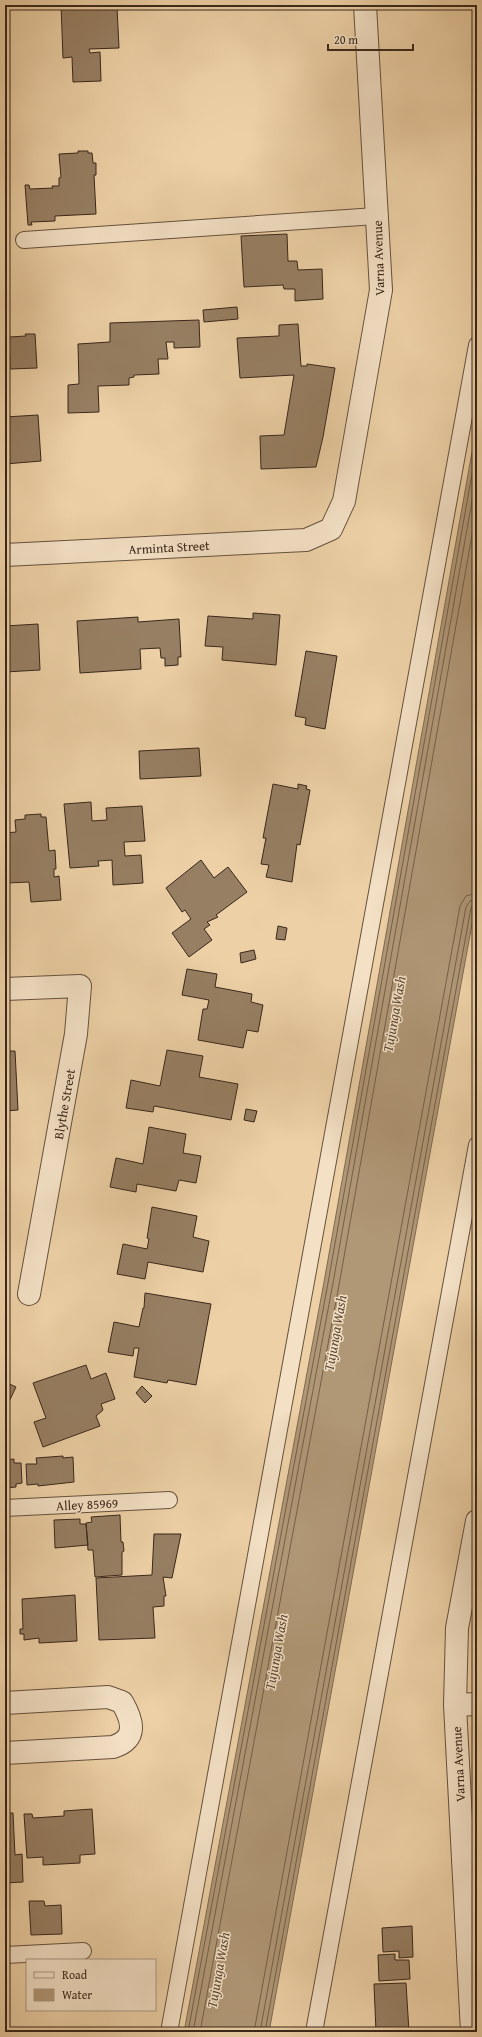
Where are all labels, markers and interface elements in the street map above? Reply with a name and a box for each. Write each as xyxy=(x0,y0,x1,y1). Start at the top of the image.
scale bar xyxy=(328,26,413,52)
text: 20 m xyxy=(334,31,358,48)
street label: Varna Avenue xyxy=(368,220,389,296)
street label: Arminta Street xyxy=(128,536,211,559)
water label: Tujunga Wash xyxy=(377,974,411,1054)
street label: Blythe Street xyxy=(49,1067,80,1141)
water label: Tujunga Wash xyxy=(318,1293,352,1373)
street label: Alley 85969 xyxy=(56,1493,118,1516)
water label: Tujunga Wash xyxy=(259,1612,293,1692)
street label: Varna Avenue xyxy=(447,1726,470,1802)
water label: Tujunga Wash xyxy=(201,1930,235,2010)
legend xyxy=(26,1959,156,2011)
text: Road xyxy=(62,1966,88,1983)
text: Water xyxy=(62,1986,92,2003)

